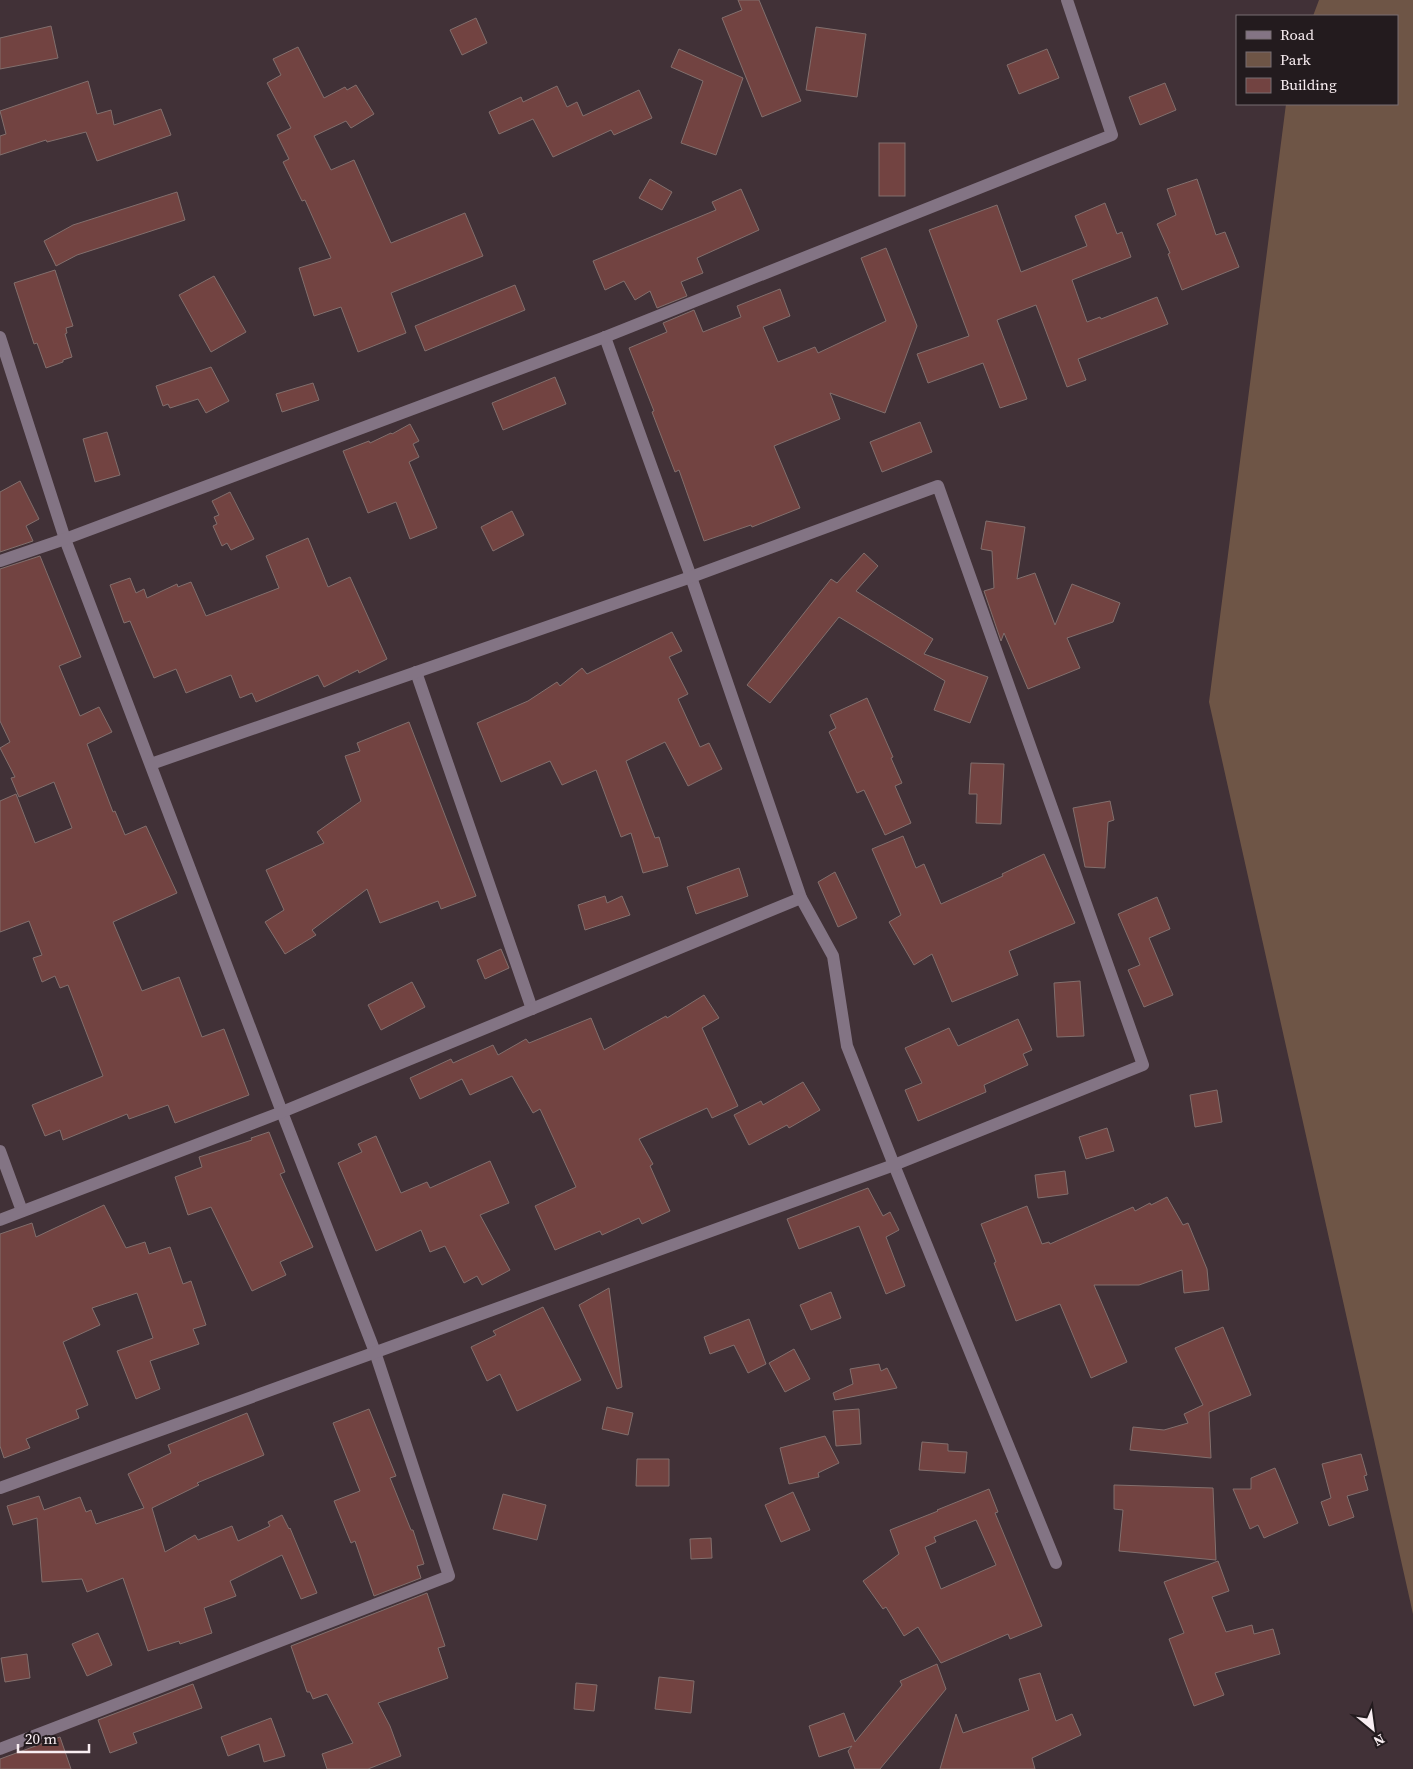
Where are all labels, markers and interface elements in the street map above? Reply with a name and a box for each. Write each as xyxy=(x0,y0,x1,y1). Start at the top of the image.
legend xyxy=(1236,15,1398,105)
text: Road xyxy=(1280,24,1314,45)
text: Park xyxy=(1280,49,1312,70)
text: Building xyxy=(1280,74,1337,95)
north arrow xyxy=(1348,1704,1398,1754)
scale bar xyxy=(18,1722,89,1754)
text: 20 m xyxy=(25,1728,57,1749)
text: N xyxy=(1370,1729,1389,1752)

